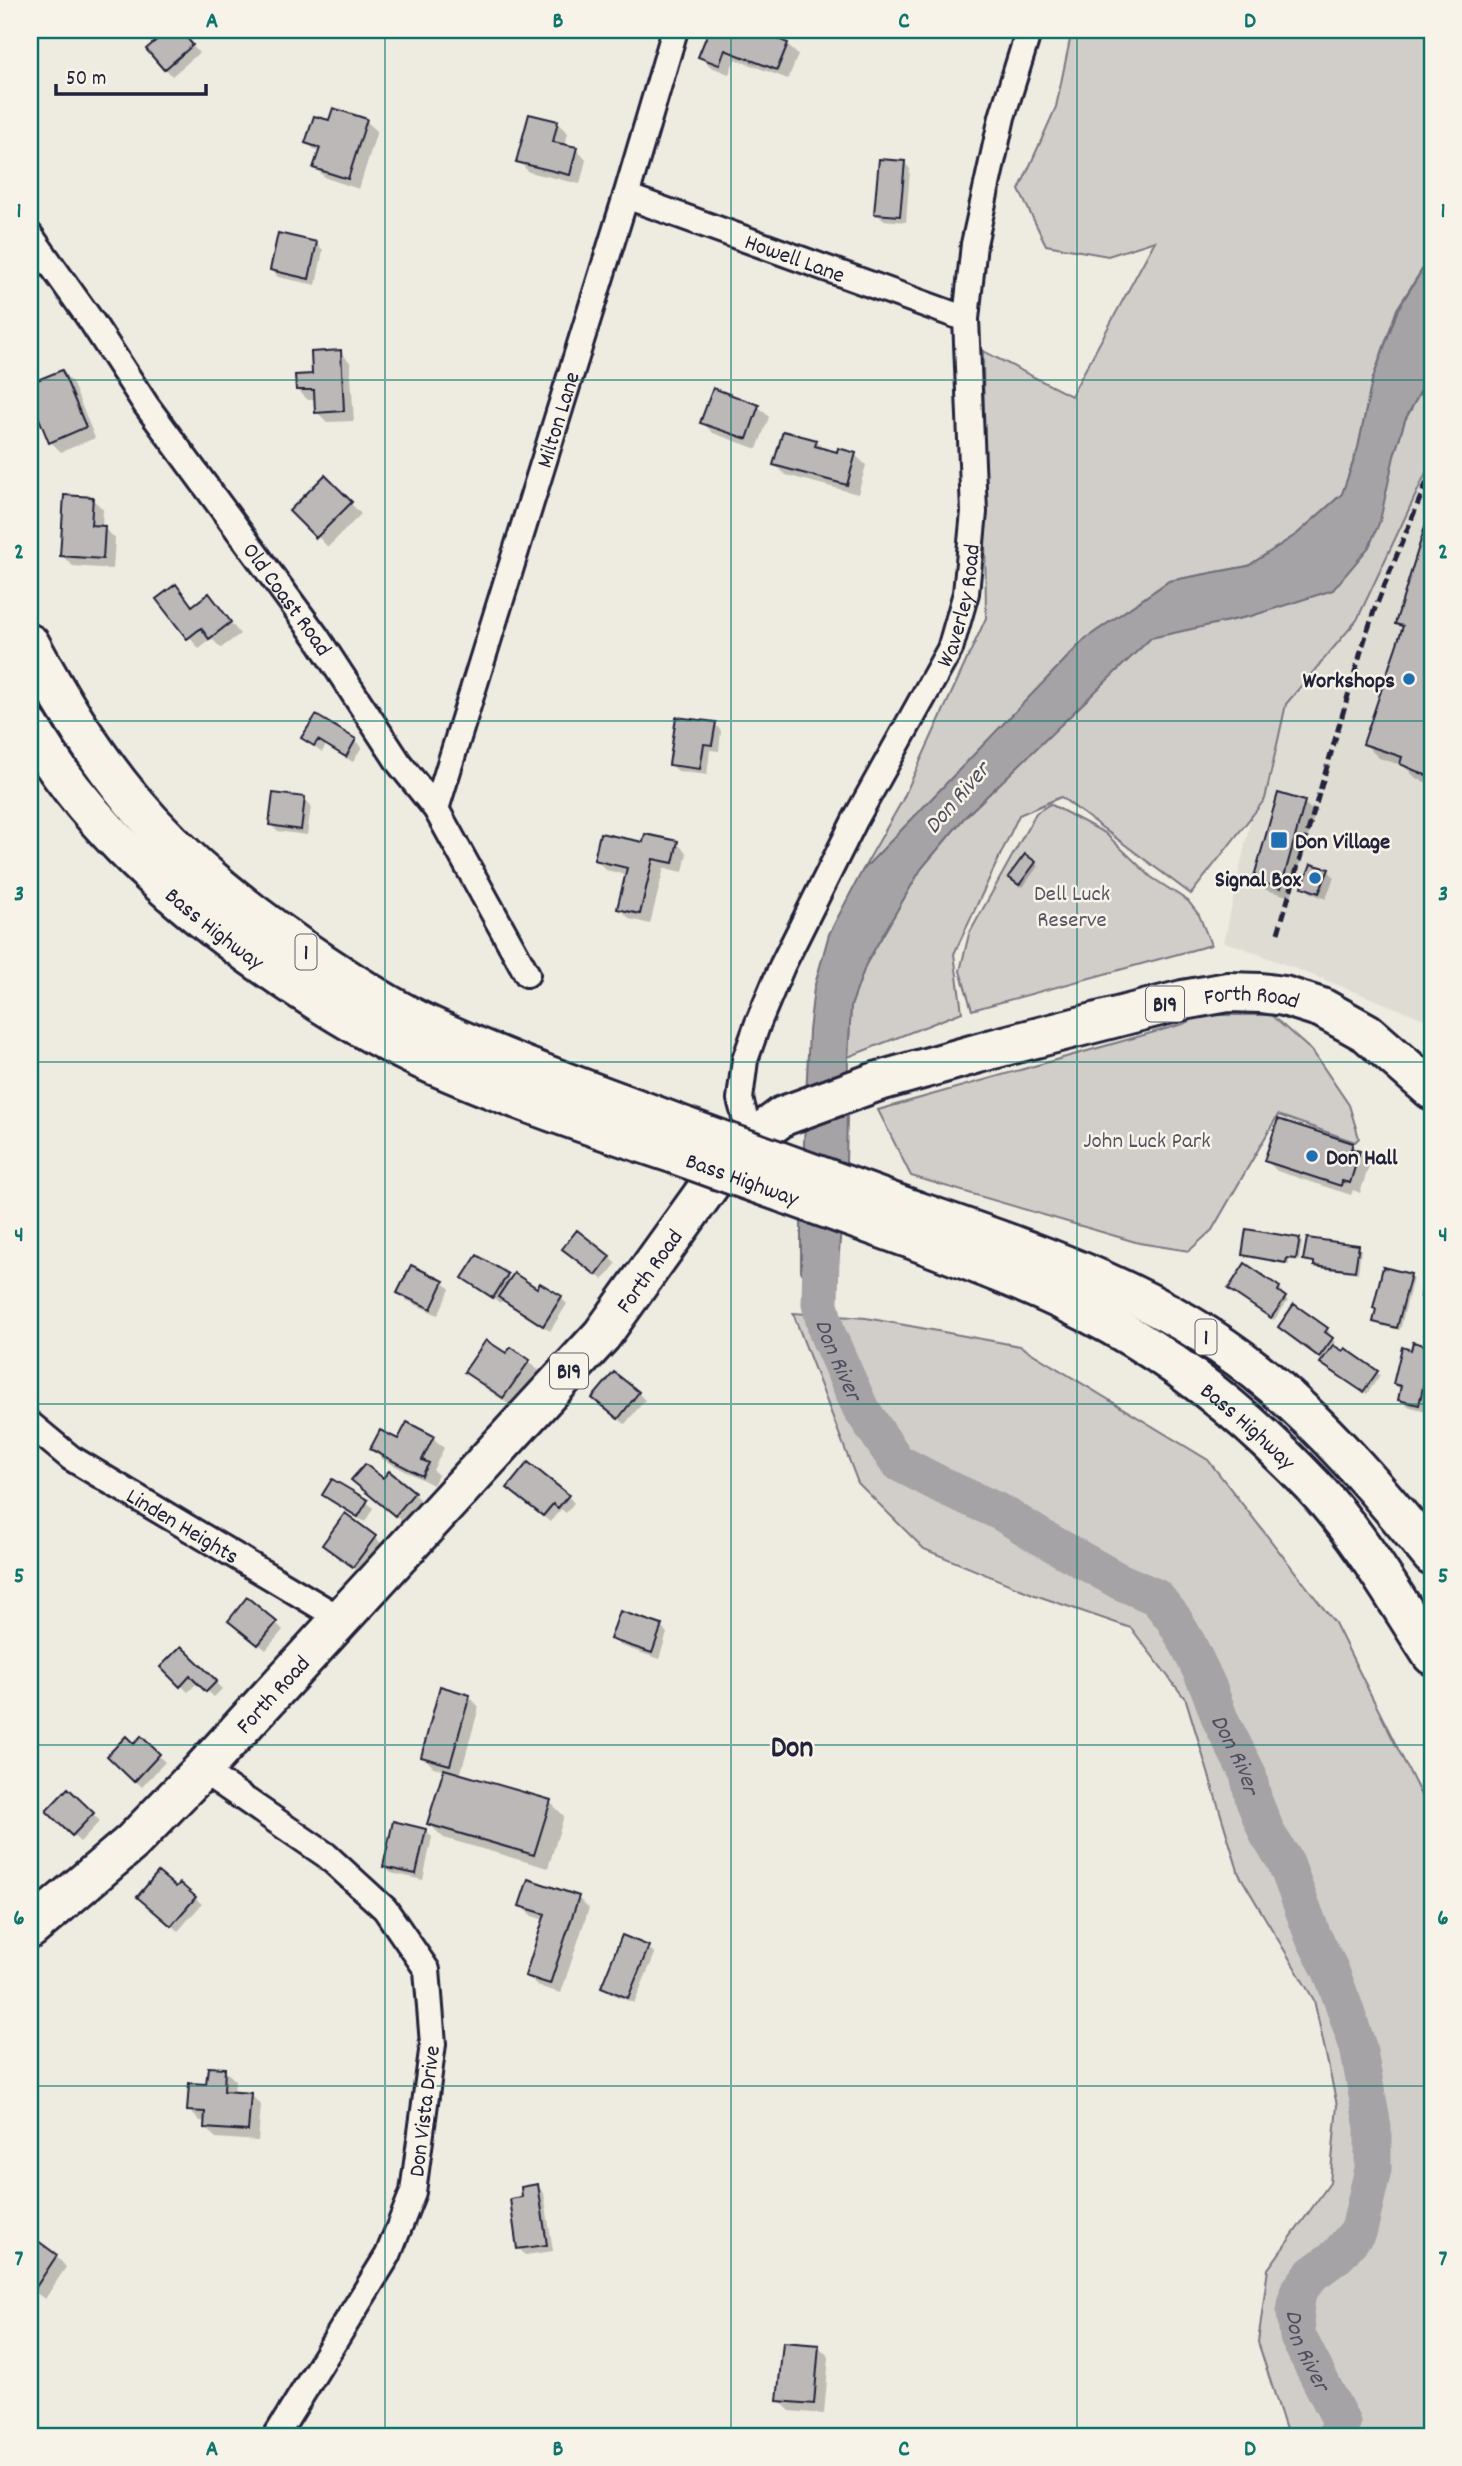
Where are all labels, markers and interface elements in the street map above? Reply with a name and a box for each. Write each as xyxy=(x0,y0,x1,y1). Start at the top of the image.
text: A xyxy=(206,6,218,39)
text: B xyxy=(553,6,564,39)
text: C xyxy=(898,6,910,39)
text: D xyxy=(1244,6,1256,39)
scale bar xyxy=(56,52,206,96)
text: 50 m xyxy=(66,65,106,95)
text: 1 xyxy=(16,196,22,229)
text: 1 xyxy=(1440,196,1446,229)
street label: Howell Lane xyxy=(739,227,849,294)
street label: Milton Lane xyxy=(530,368,591,472)
text: 2 xyxy=(14,537,24,570)
street label: Old Coast Road xyxy=(233,537,338,664)
text: 2 xyxy=(1438,537,1448,570)
street label: Waverley Road xyxy=(930,543,991,675)
place label: Workshops xyxy=(1303,666,1395,699)
marker: Workshops xyxy=(1401,671,1417,687)
water label: Don River xyxy=(917,753,1001,842)
place label: Don Village xyxy=(1295,827,1390,860)
marker: Don Village xyxy=(1269,830,1289,850)
place label: Signal Box xyxy=(1215,865,1301,898)
marker: Signal Box xyxy=(1307,870,1323,886)
text: 3 xyxy=(14,879,24,912)
park label: Dell Luck Reserve xyxy=(1034,879,1110,938)
text: 3 xyxy=(1438,879,1448,912)
street label: Bass Highway xyxy=(156,881,270,980)
road number: 1 xyxy=(296,934,316,970)
street label: Forth Road xyxy=(1201,979,1303,1020)
road number: B19 xyxy=(1146,986,1184,1021)
park label: John Luck Park xyxy=(1083,1126,1211,1159)
place label: Don Hall xyxy=(1326,1143,1398,1176)
street label: Bass Highway xyxy=(681,1146,803,1217)
marker: Don Hall xyxy=(1304,1148,1320,1164)
text: 4 xyxy=(14,1220,24,1253)
text: 4 xyxy=(1438,1220,1448,1253)
street label: Forth Road xyxy=(610,1224,693,1321)
water label: Don River xyxy=(804,1317,870,1410)
road number: 1 xyxy=(1196,1320,1216,1354)
road number: B19 xyxy=(550,1354,588,1388)
street label: Bass Highway xyxy=(1192,1376,1302,1479)
street label: Linden Heights xyxy=(119,1482,244,1574)
text: 5 xyxy=(14,1561,24,1594)
text: 5 xyxy=(1438,1561,1448,1594)
street label: Forth Road xyxy=(230,1650,319,1743)
water label: Don River xyxy=(1200,1709,1267,1801)
district label: Don xyxy=(771,1729,813,1772)
text: 6 xyxy=(13,1903,25,1936)
text: 6 xyxy=(1437,1903,1449,1936)
street label: Don Vista Drive xyxy=(402,2044,451,2179)
text: 7 xyxy=(15,2244,24,2277)
text: 7 xyxy=(1439,2244,1448,2277)
water label: Don River xyxy=(1275,2308,1338,2401)
text: A xyxy=(206,2434,218,2466)
text: B xyxy=(553,2434,564,2466)
text: C xyxy=(898,2434,910,2466)
text: D xyxy=(1244,2434,1256,2466)

